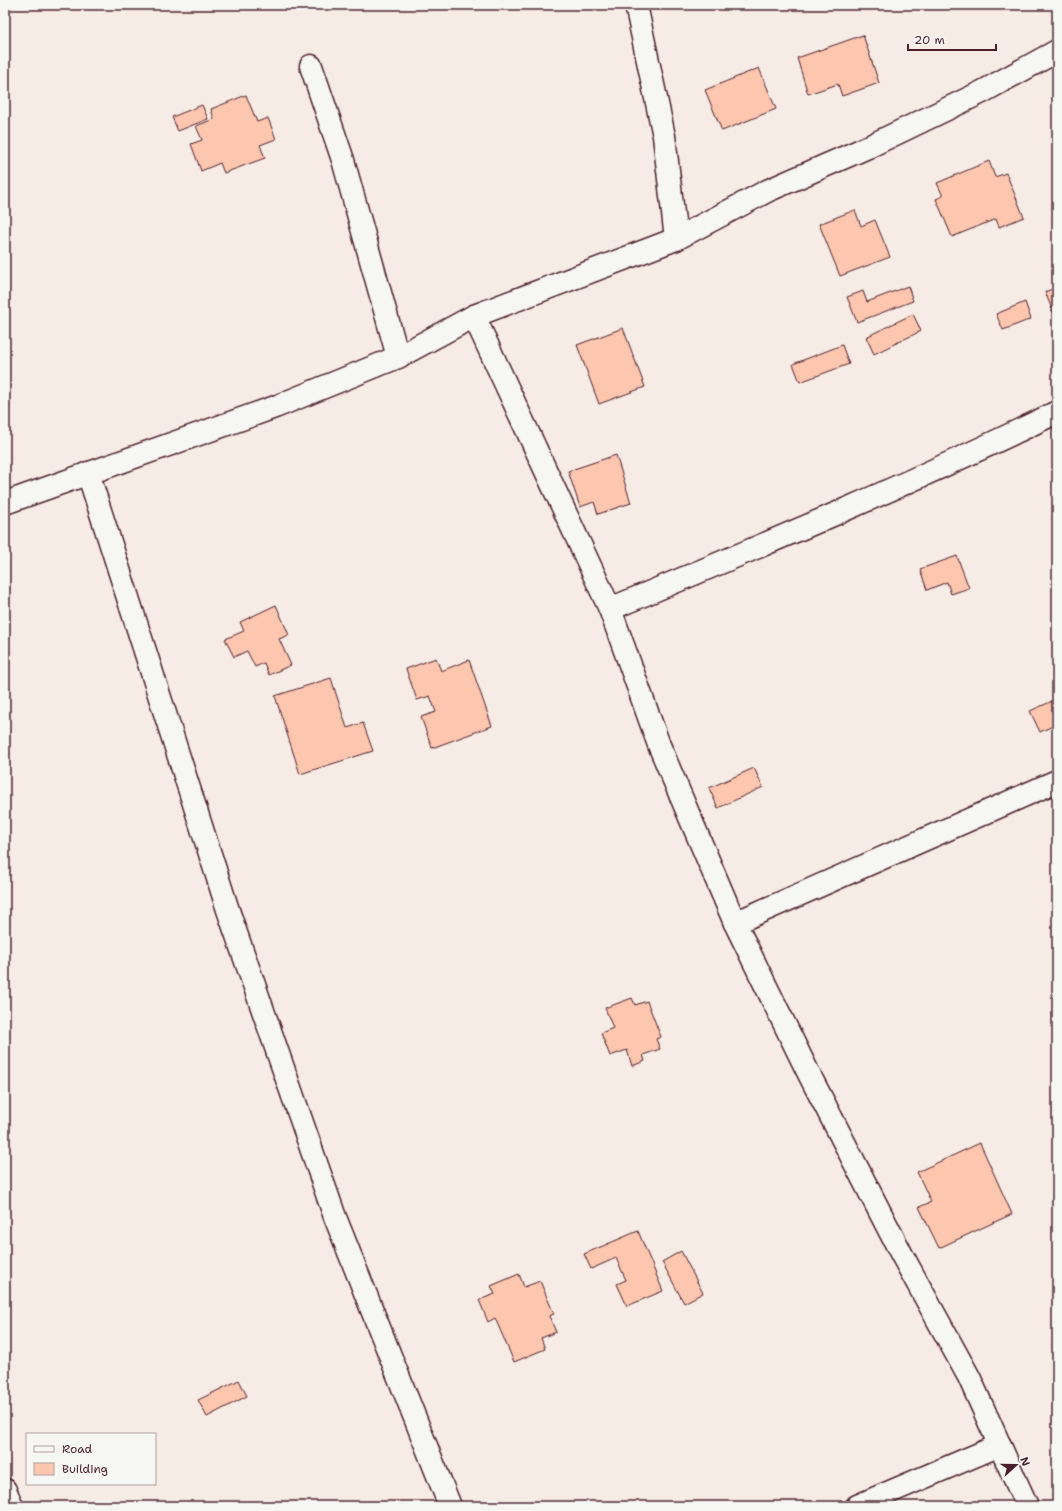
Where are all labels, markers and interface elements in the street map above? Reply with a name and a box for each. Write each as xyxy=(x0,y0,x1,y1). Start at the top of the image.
scale bar xyxy=(908,26,996,52)
text: 20 m xyxy=(914,32,945,48)
legend xyxy=(26,1433,156,1485)
text: Road xyxy=(62,1441,93,1457)
north arrow xyxy=(996,1445,1036,1485)
text: N xyxy=(1016,1455,1034,1469)
text: Building xyxy=(62,1461,108,1477)

